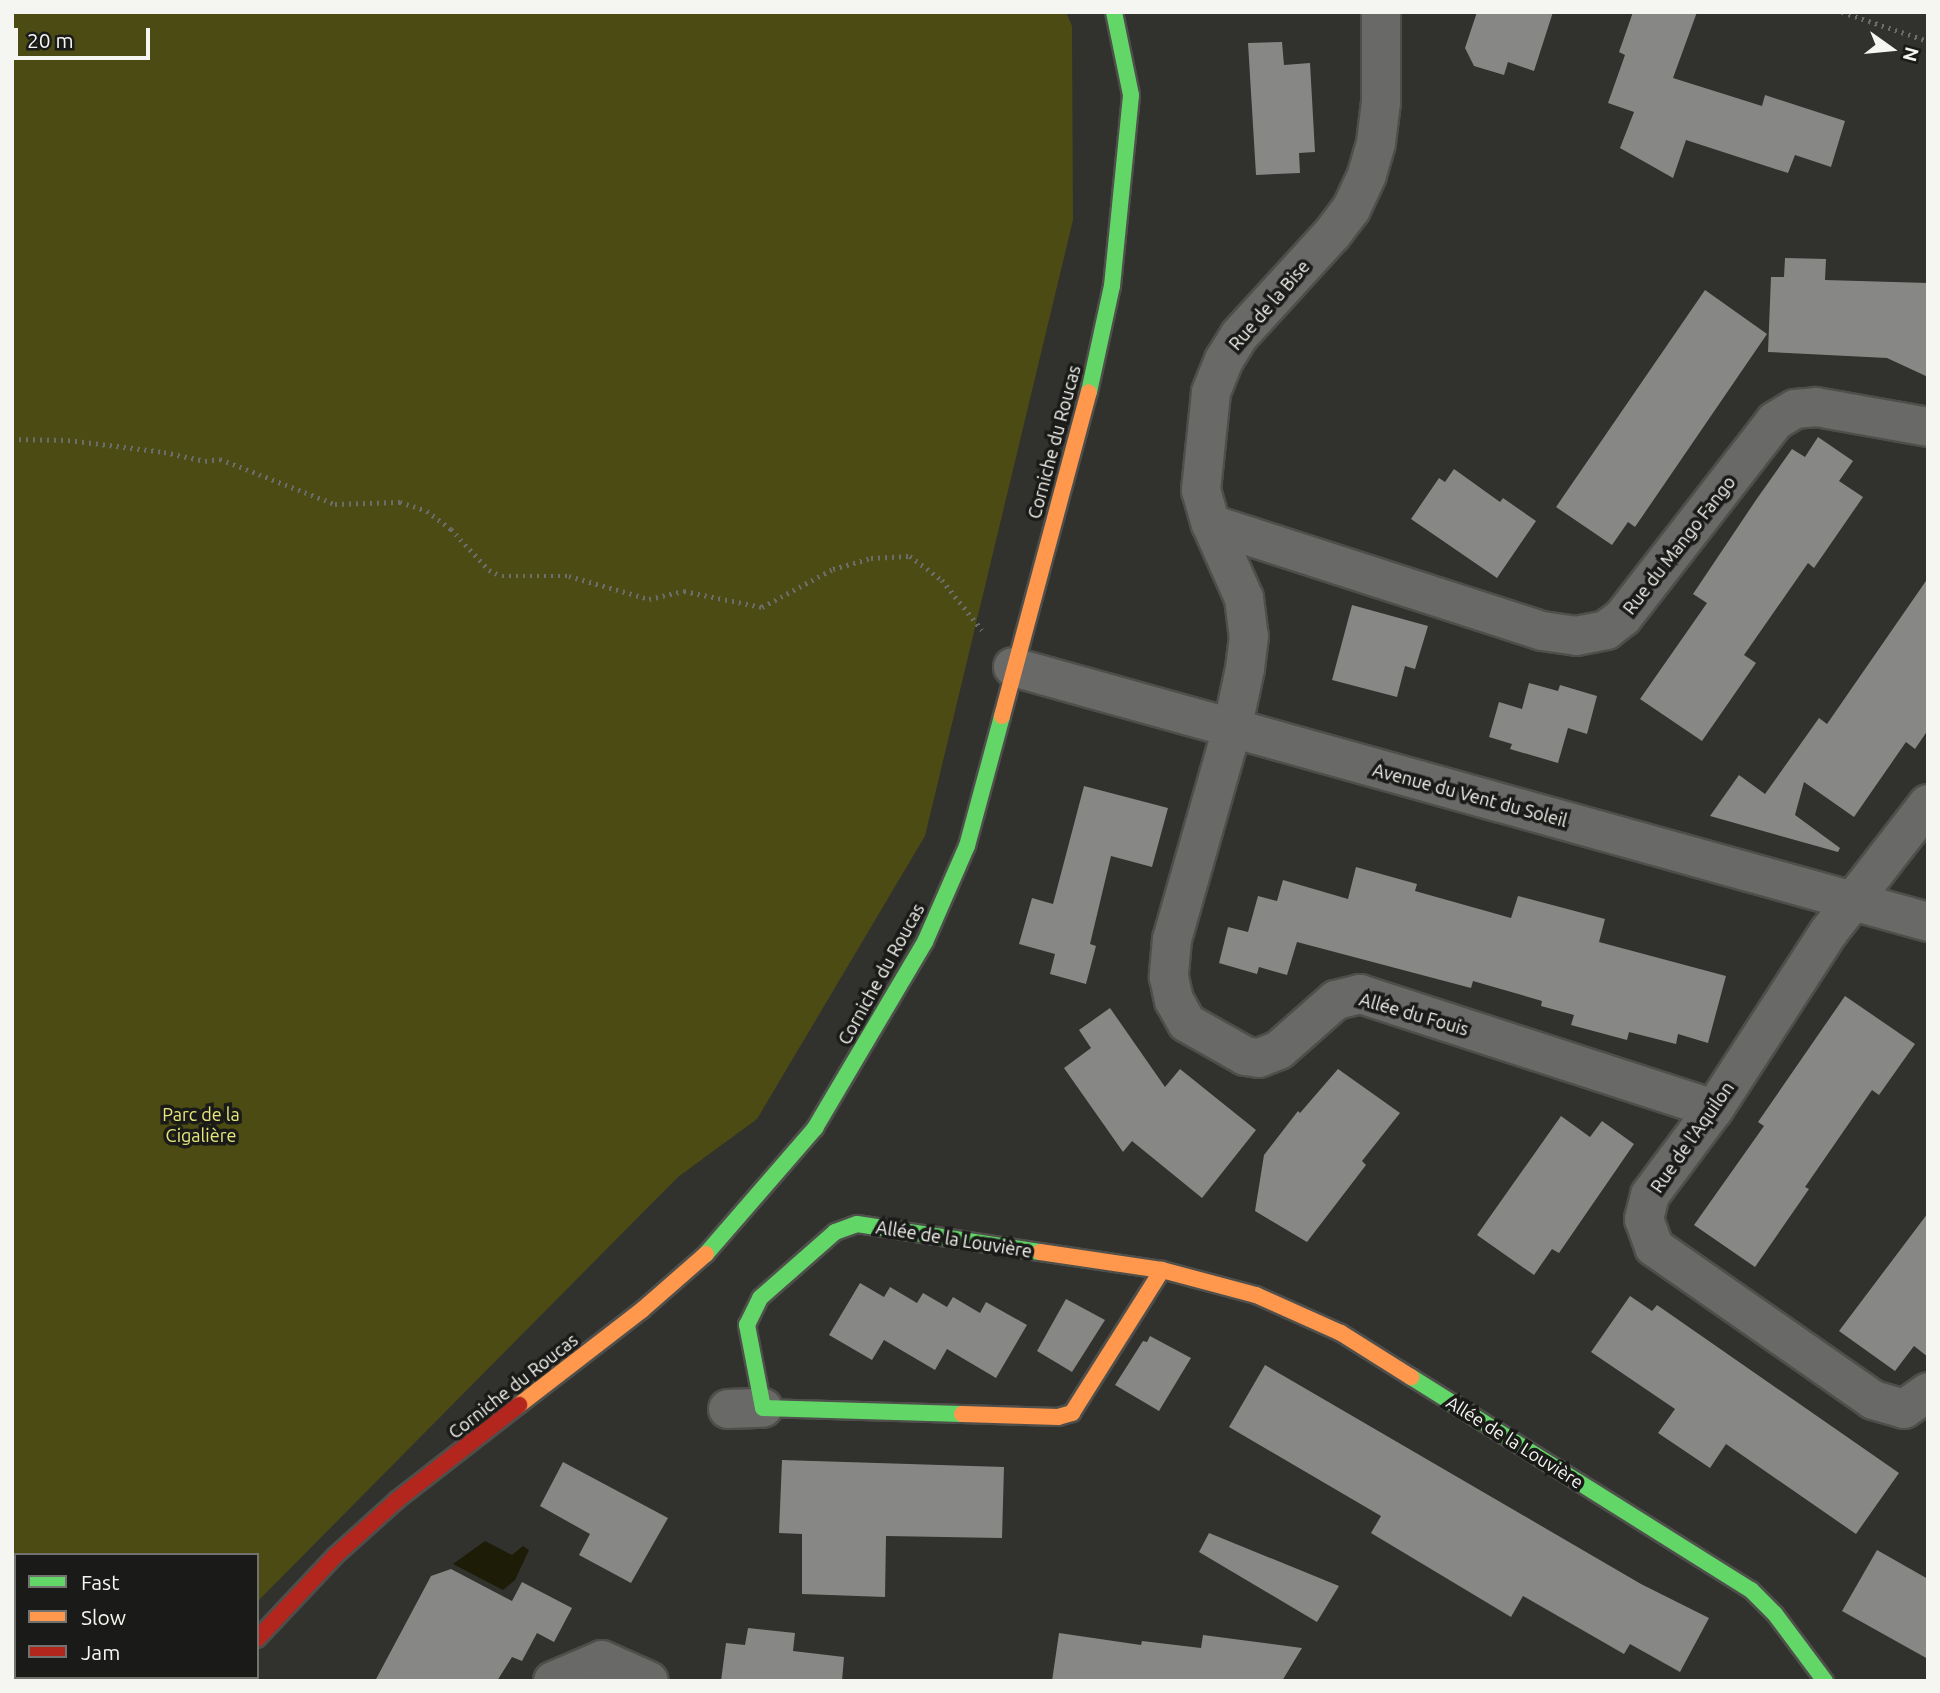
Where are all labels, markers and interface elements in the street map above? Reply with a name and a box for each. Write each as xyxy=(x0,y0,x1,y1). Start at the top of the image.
scale bar xyxy=(18,14,154,58)
north arrow xyxy=(1856,14,1926,84)
text: 20 m xyxy=(27,28,74,52)
text: N xyxy=(1899,45,1924,64)
street label: Rue de la Bise xyxy=(1224,256,1314,354)
street label: Corniche du Roucas xyxy=(1023,363,1085,521)
street label: Rue du Mango Fango xyxy=(1618,471,1740,619)
street label: Avenue du Vent du Soleil xyxy=(1370,759,1570,831)
street label: Corniche du Roucas xyxy=(833,900,929,1048)
street label: Allée du Fouis xyxy=(1357,988,1471,1040)
street label: Rue de l'Aquilon xyxy=(1646,1077,1738,1197)
park label: Parc de la Cigalière xyxy=(162,1104,240,1146)
street label: Allée de la Louvière xyxy=(874,1216,1034,1262)
street label: Corniche du Roucas xyxy=(444,1329,582,1443)
street label: Allée de la Louvière xyxy=(1442,1391,1588,1493)
legend xyxy=(14,1553,259,1679)
text: Fast xyxy=(81,1570,119,1594)
text: Slow xyxy=(81,1605,126,1629)
text: Jam xyxy=(81,1640,120,1664)

